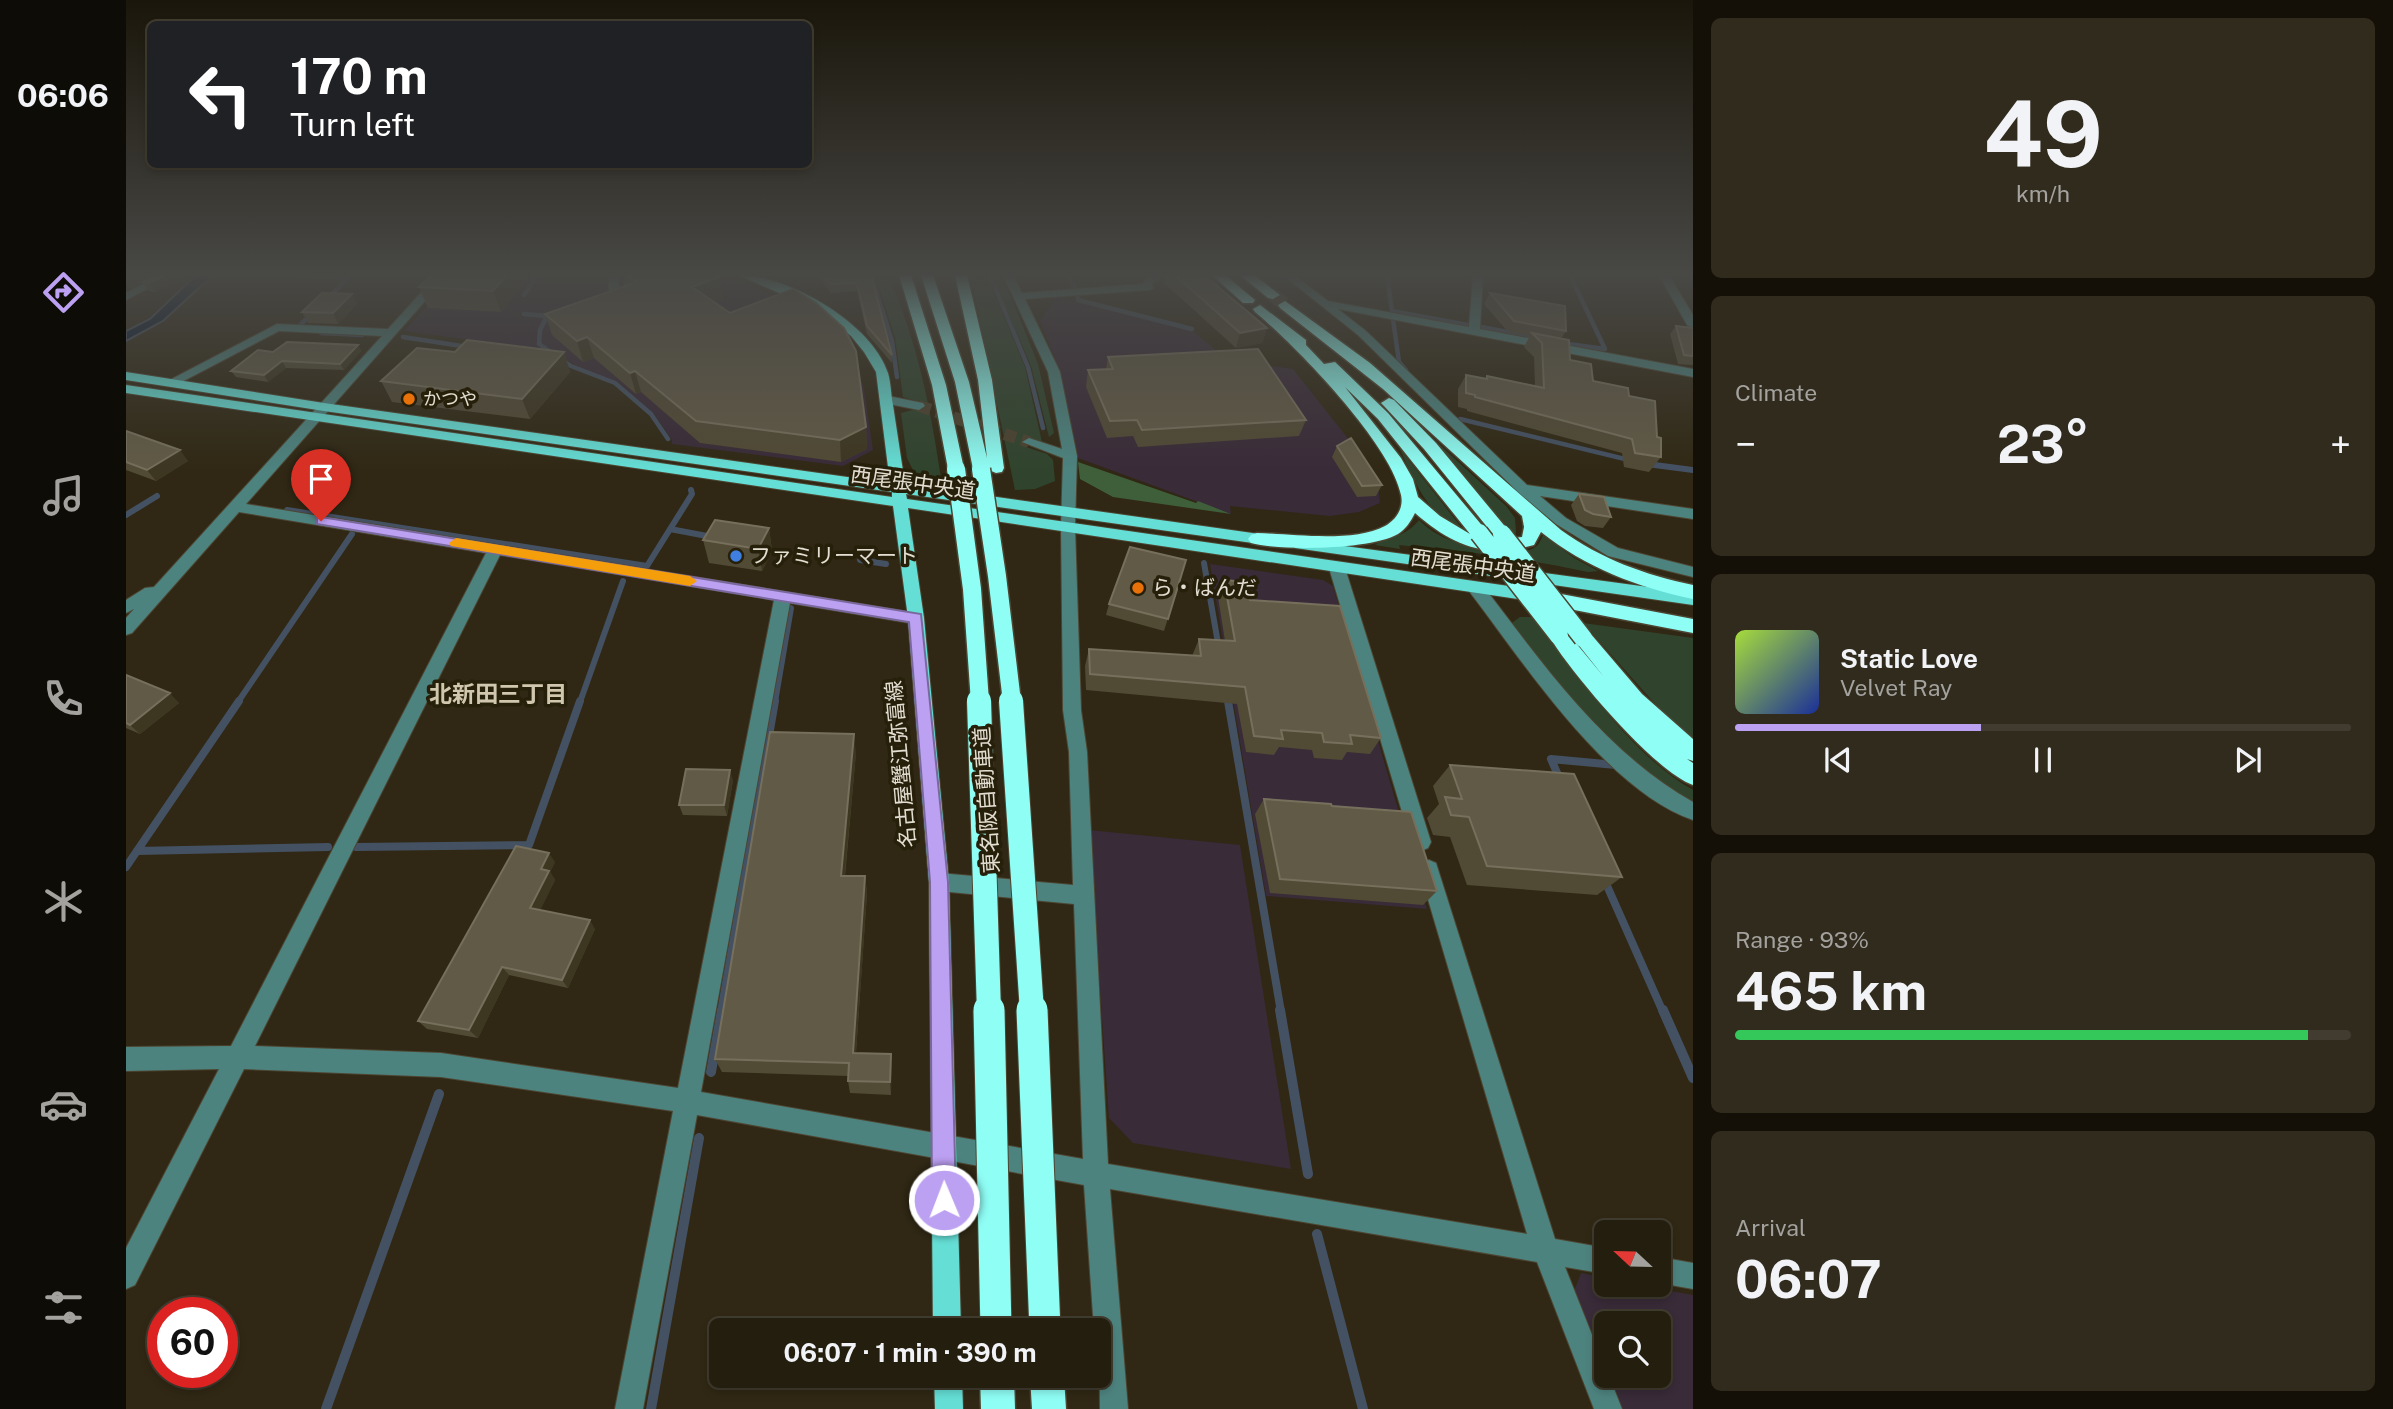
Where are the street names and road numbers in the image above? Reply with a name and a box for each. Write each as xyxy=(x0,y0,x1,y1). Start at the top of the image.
street label: 西尾張中央道 xyxy=(849,461,977,504)
street label: 西尾張中央道 xyxy=(1409,544,1537,587)
street label: 名古屋蟹江弥富線 xyxy=(881,679,920,849)
street label: 東名阪自動車道 xyxy=(969,726,1004,874)

